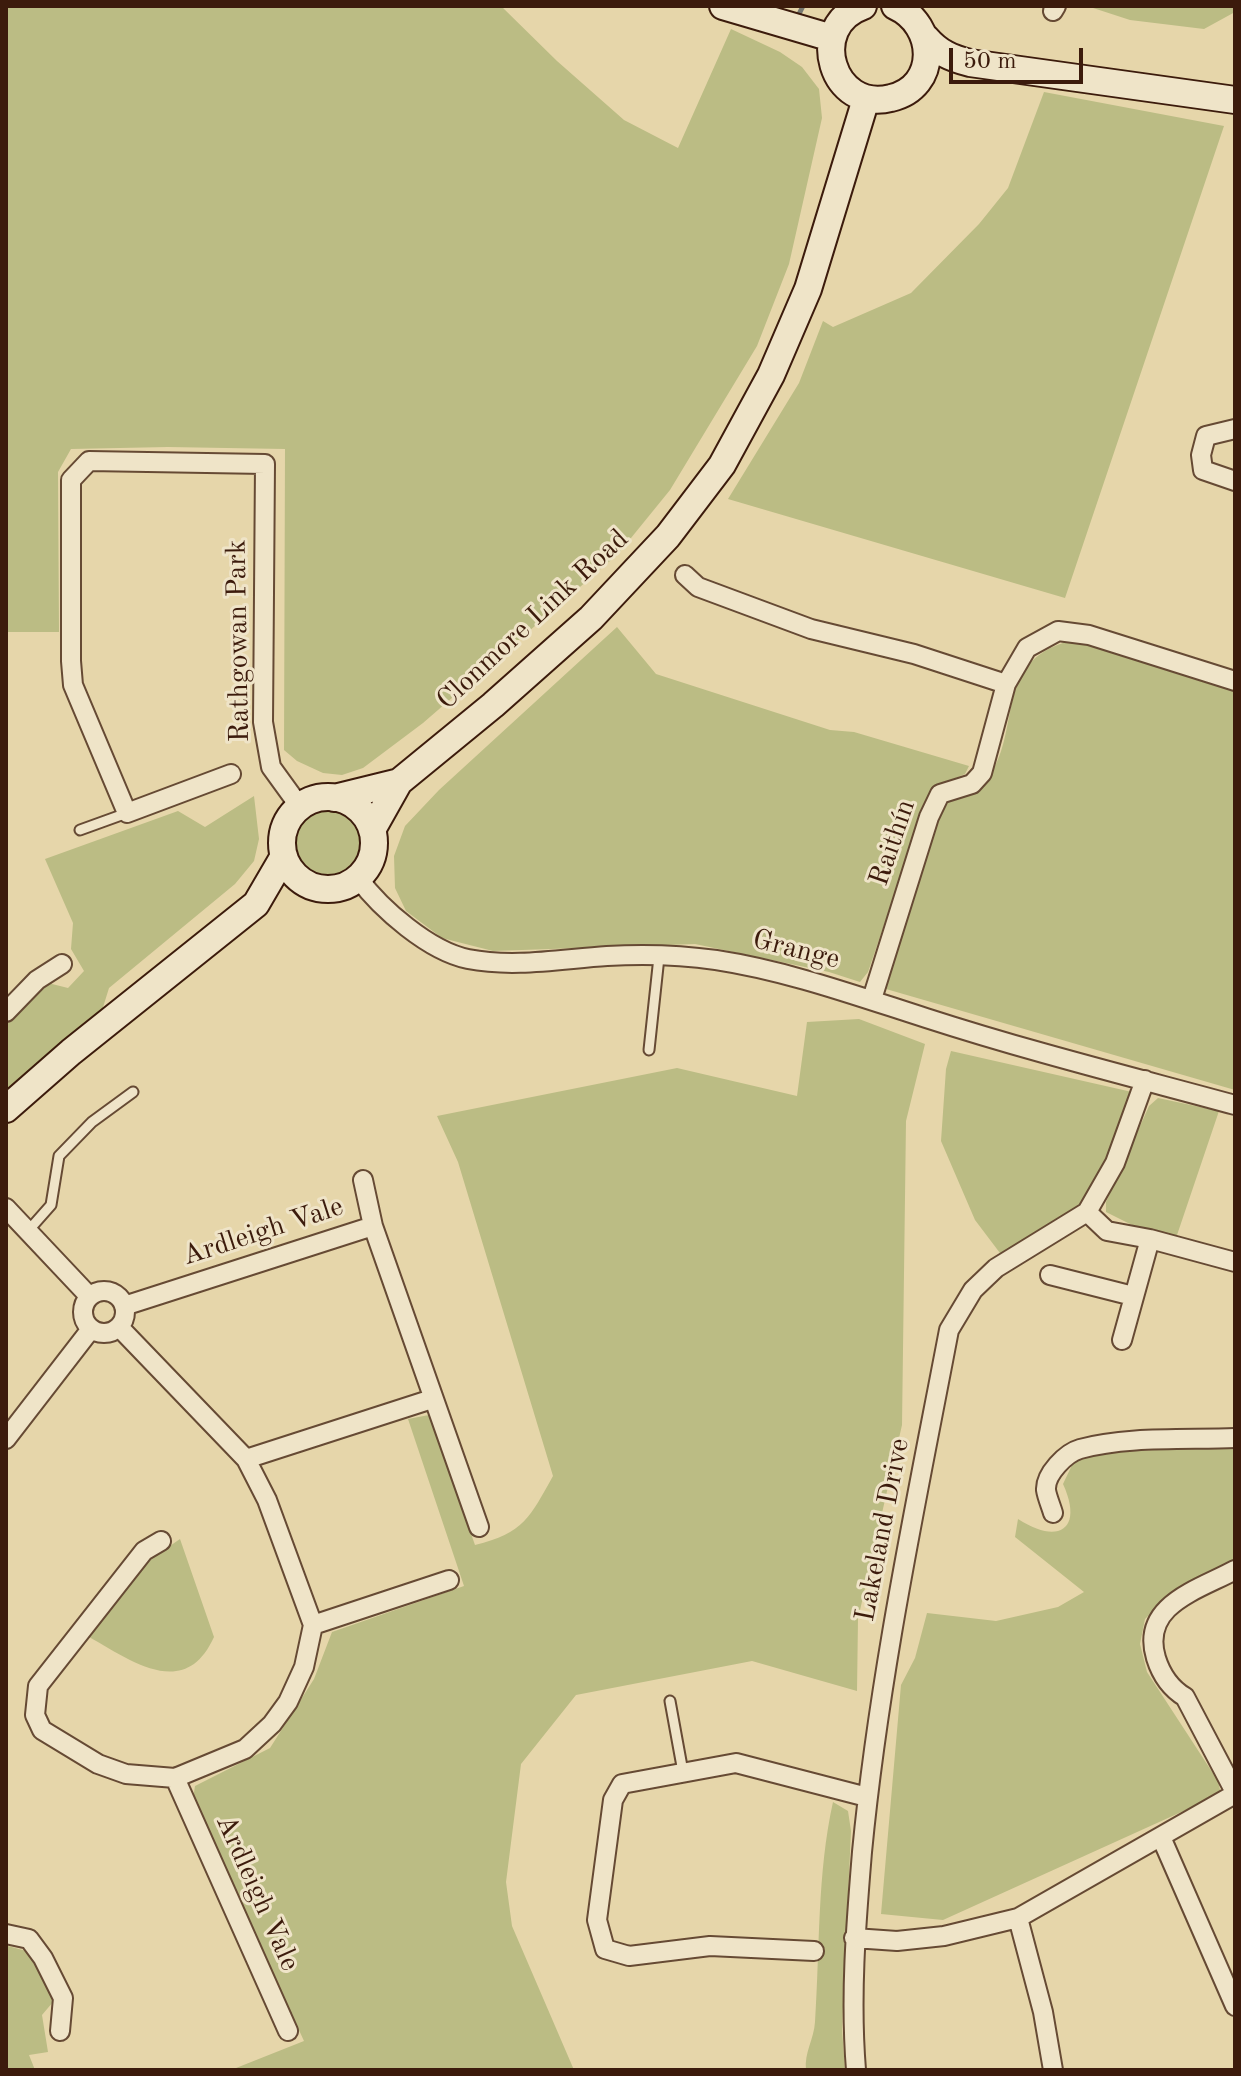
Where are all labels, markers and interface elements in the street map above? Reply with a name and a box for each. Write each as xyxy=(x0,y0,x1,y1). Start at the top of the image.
scale bar xyxy=(953,32,1087,82)
text: 50 m xyxy=(963,50,1017,74)
street label: Clonmore Link Road xyxy=(430,523,636,717)
street label: Rathgowan Park xyxy=(220,539,258,743)
street label: Raithín xyxy=(863,795,923,891)
street label: Grange xyxy=(749,923,843,977)
street label: Ardleigh Vale xyxy=(178,1190,348,1274)
street label: Lakeland Drive xyxy=(849,1435,917,1625)
street label: Ardleigh Vale xyxy=(208,1810,306,1976)

